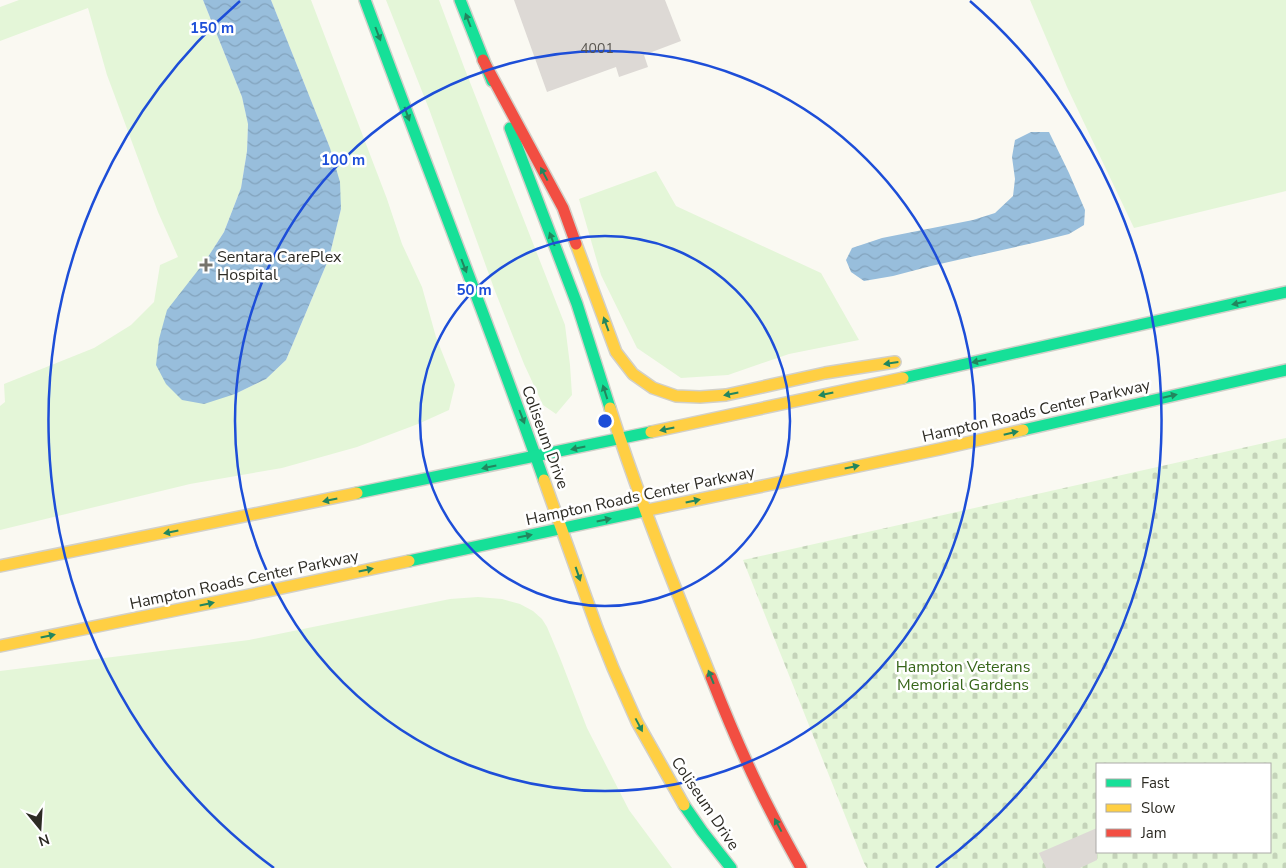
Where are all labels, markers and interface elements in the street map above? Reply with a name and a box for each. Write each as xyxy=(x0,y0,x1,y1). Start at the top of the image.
one-way arrow xyxy=(464,12,472,27)
text: 150 m xyxy=(190,18,234,38)
one-way arrow xyxy=(374,27,382,42)
house number: 4001 xyxy=(580,39,614,58)
one-way arrow xyxy=(404,106,411,121)
text: 100 m xyxy=(321,150,365,170)
one-way arrow xyxy=(540,168,549,181)
one-way arrow xyxy=(548,231,556,246)
place label: Sentara CarePlex Hospital xyxy=(217,246,342,286)
marker: Sentara CarePlex Hospital xyxy=(199,258,213,272)
one-way arrow xyxy=(461,258,468,273)
text: 50 m xyxy=(456,280,492,300)
one-way arrow xyxy=(1231,299,1246,307)
one-way arrow xyxy=(602,317,609,332)
one-way arrow xyxy=(971,357,987,365)
one-way arrow xyxy=(882,359,898,367)
street label: Hampton Roads Center Parkway xyxy=(920,374,1153,448)
street label: Coliseum Drive xyxy=(516,383,574,492)
one-way arrow xyxy=(601,385,609,400)
one-way arrow xyxy=(723,390,739,398)
one-way arrow xyxy=(818,390,833,398)
one-way arrow xyxy=(1162,392,1177,400)
one-way arrow xyxy=(519,410,526,425)
centre of rings xyxy=(596,412,614,430)
one-way arrow xyxy=(659,425,674,433)
one-way arrow xyxy=(1004,429,1019,437)
one-way arrow xyxy=(571,444,586,452)
street label: Hampton Roads Center Parkway xyxy=(524,461,757,531)
one-way arrow xyxy=(481,463,497,471)
one-way arrow xyxy=(845,463,861,471)
one-way arrow xyxy=(321,496,337,504)
one-way arrow xyxy=(686,497,701,505)
one-way arrow xyxy=(597,515,613,523)
one-way arrow xyxy=(163,528,178,536)
one-way arrow xyxy=(517,532,532,540)
street label: Hampton Roads Center Parkway xyxy=(128,545,361,615)
one-way arrow xyxy=(358,566,373,574)
one-way arrow xyxy=(575,567,582,582)
one-way arrow xyxy=(199,600,215,608)
one-way arrow xyxy=(40,632,56,640)
park label: Hampton Veterans Memorial Gardens xyxy=(896,656,1030,696)
one-way arrow xyxy=(707,669,715,684)
one-way arrow xyxy=(635,718,643,732)
street label: Coliseum Drive xyxy=(666,752,745,855)
legend xyxy=(1096,763,1271,853)
text: Fast xyxy=(1141,773,1170,793)
text: Slow xyxy=(1141,798,1176,818)
north arrow xyxy=(15,803,65,853)
one-way arrow xyxy=(774,818,782,832)
text: Jam xyxy=(1140,823,1167,843)
text: N xyxy=(36,829,52,851)

